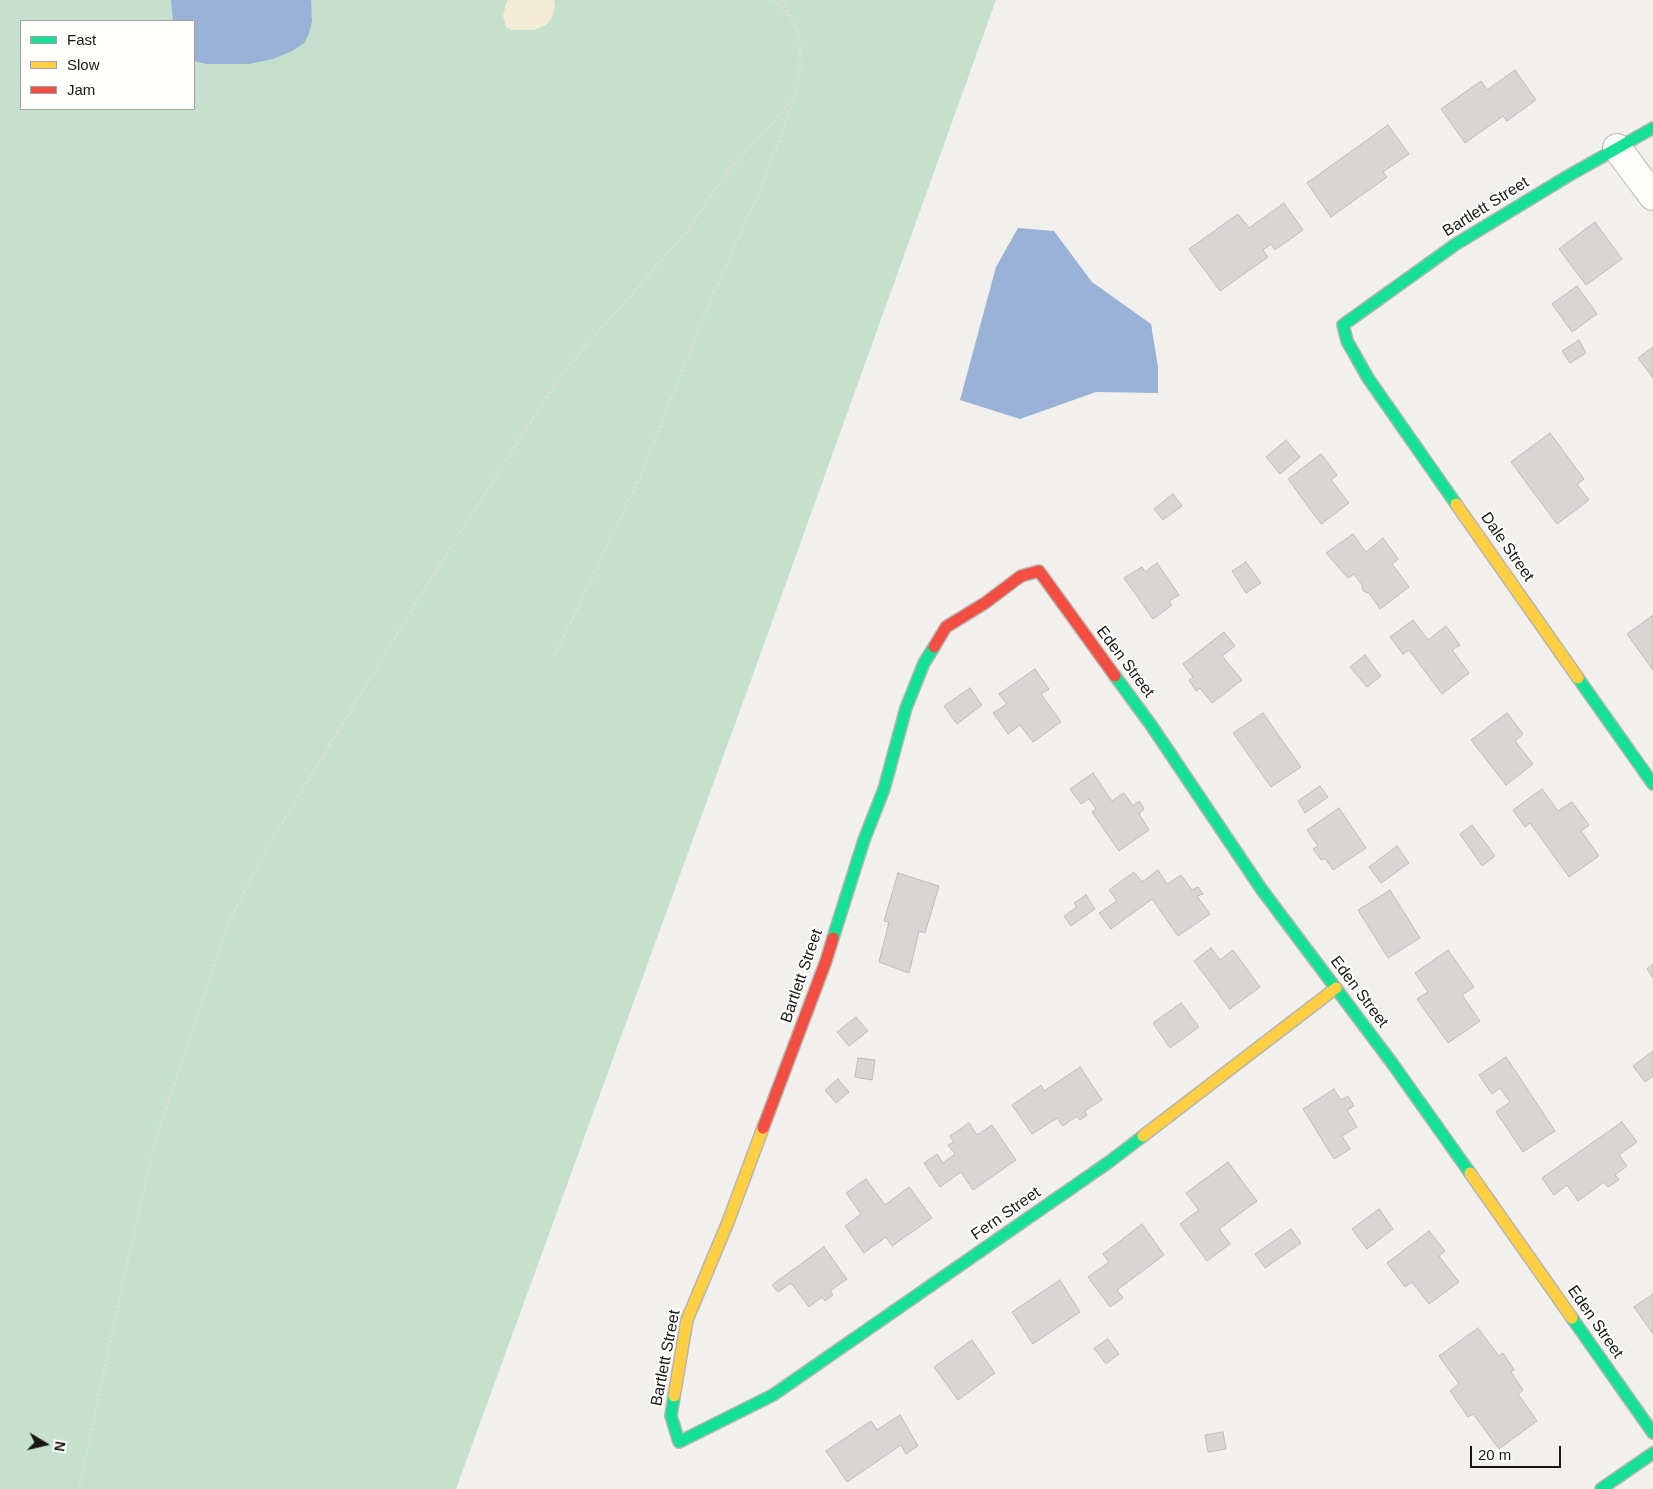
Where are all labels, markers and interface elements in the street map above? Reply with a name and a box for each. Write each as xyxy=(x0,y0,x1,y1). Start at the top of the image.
legend xyxy=(20,20,195,110)
text: Fast xyxy=(67,31,96,48)
text: Slow xyxy=(67,56,100,73)
text: Jam xyxy=(67,81,95,98)
street label: Bartlett Street xyxy=(1439,173,1533,241)
street label: Dale Street xyxy=(1476,509,1538,585)
street label: Eden Street xyxy=(1092,622,1158,702)
street label: Bartlett Street xyxy=(777,927,827,1025)
street label: Eden Street xyxy=(1326,952,1392,1032)
street label: Fern Street xyxy=(968,1183,1044,1245)
street label: Eden Street xyxy=(1563,1282,1627,1362)
street label: Bartlett Street xyxy=(647,1308,685,1408)
north arrow xyxy=(20,1419,70,1469)
scale bar xyxy=(1473,1436,1564,1468)
text: N xyxy=(51,1440,69,1453)
text: 20 m xyxy=(1478,1446,1511,1463)

